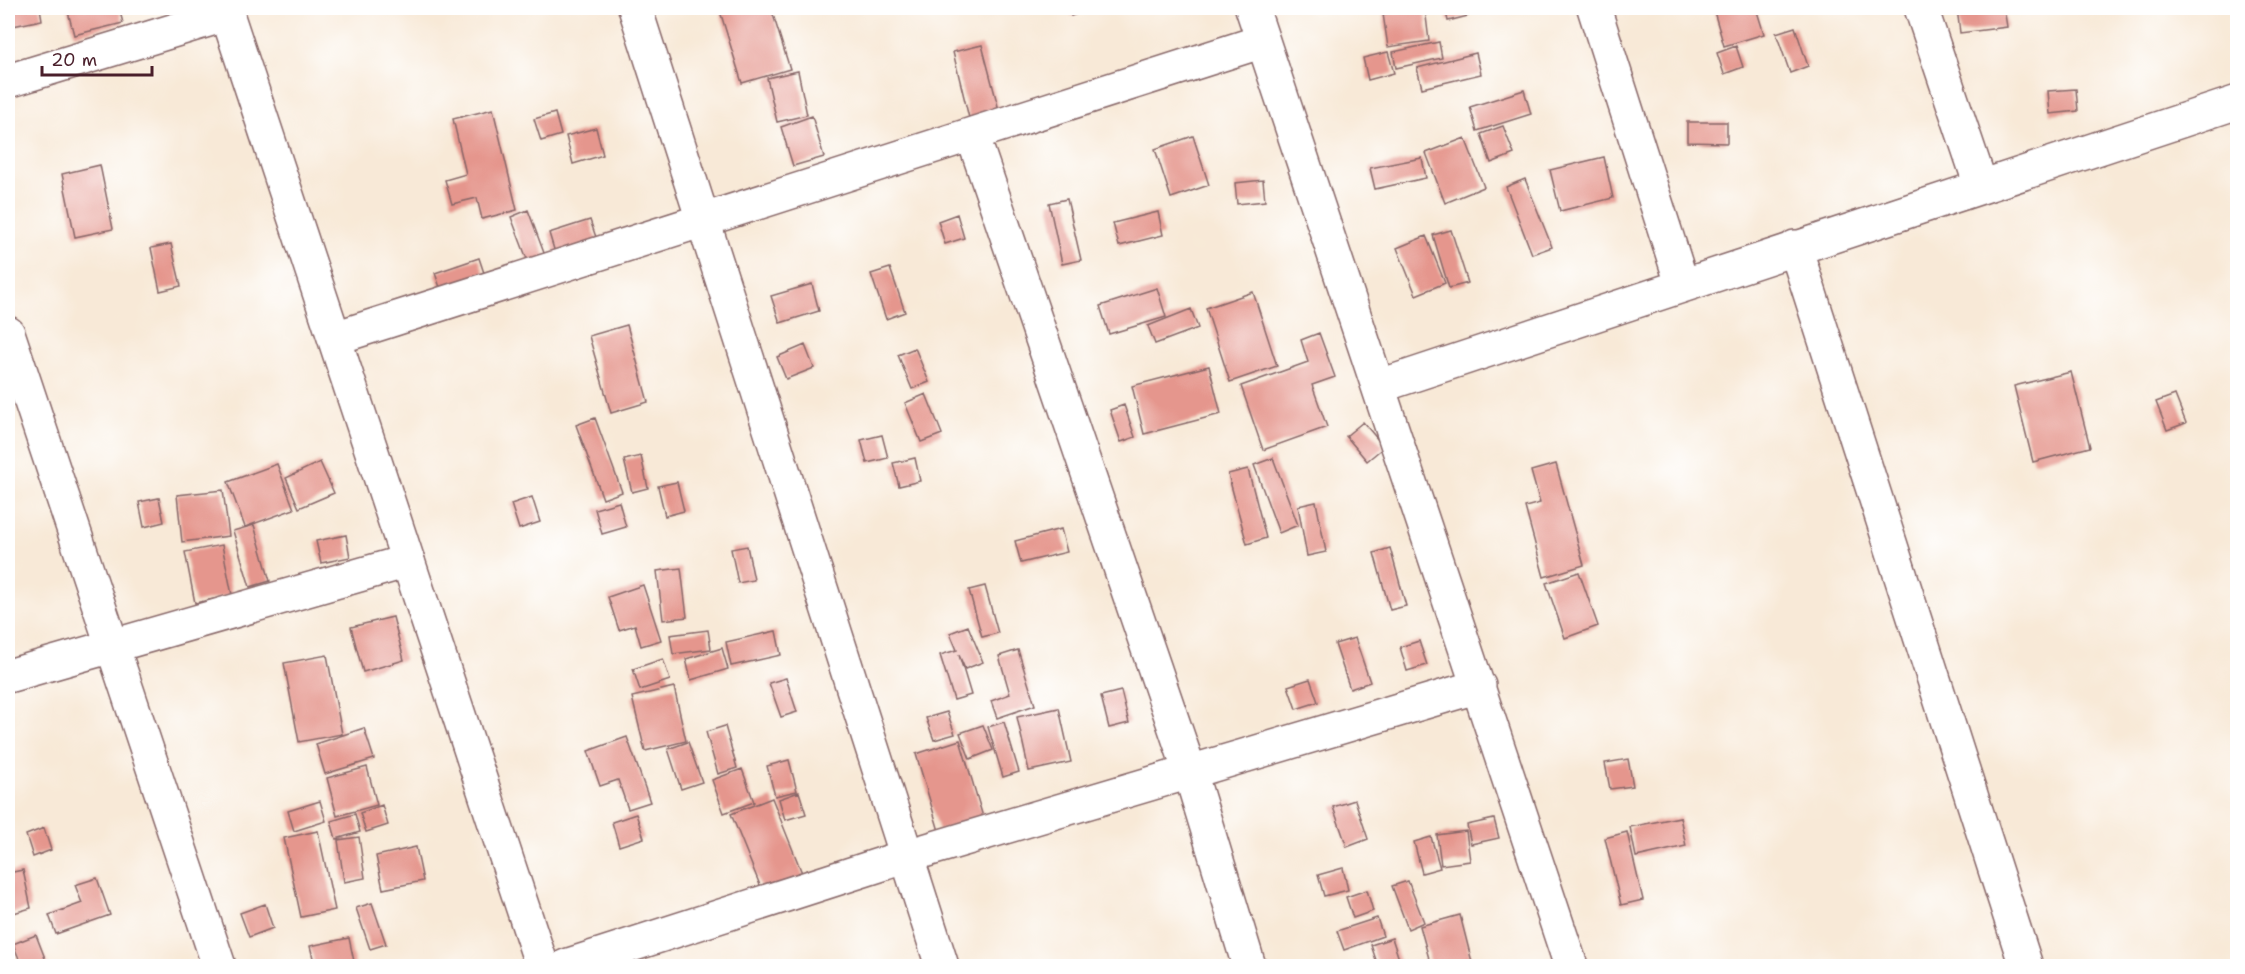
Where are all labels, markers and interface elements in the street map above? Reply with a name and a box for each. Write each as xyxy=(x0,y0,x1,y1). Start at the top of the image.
scale bar xyxy=(42,39,152,77)
text: 20 m xyxy=(51,48,97,72)

